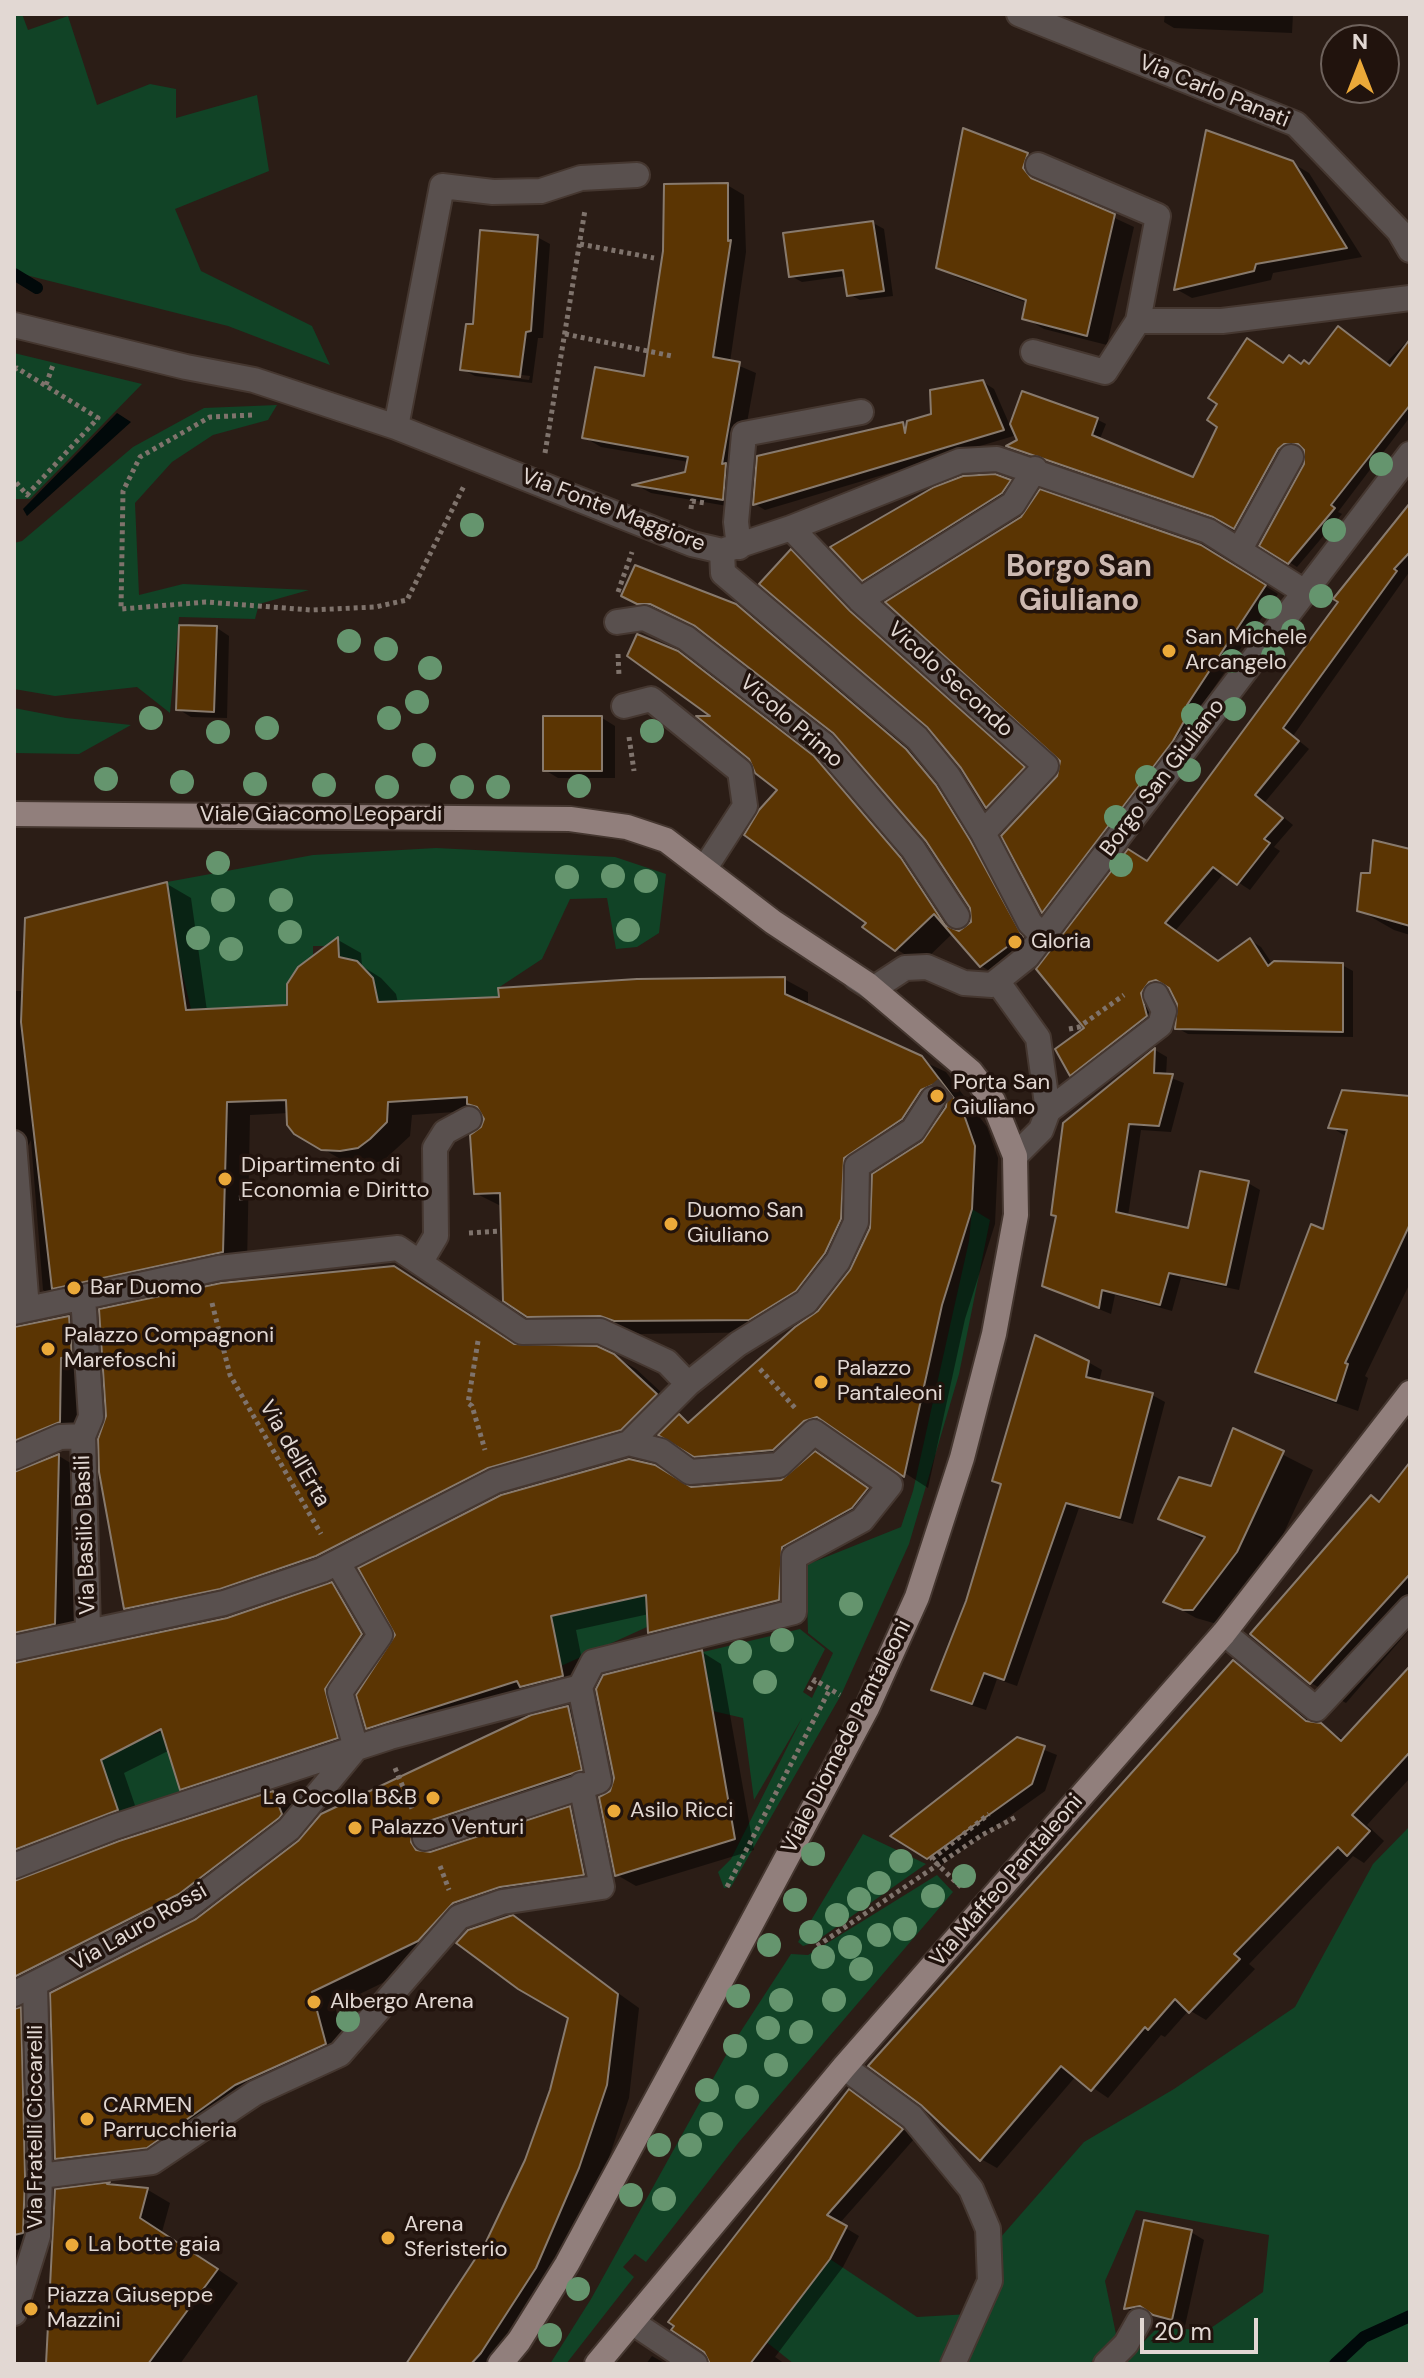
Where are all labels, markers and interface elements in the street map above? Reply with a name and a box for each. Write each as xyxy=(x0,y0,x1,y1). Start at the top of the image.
north arrow xyxy=(1320,24,1400,104)
text: N xyxy=(1352,27,1368,56)
street label: Via Carlo Panati xyxy=(1135,50,1293,134)
street label: Via Fonte Maggiore xyxy=(517,464,709,558)
district label: Borgo San Giuliano xyxy=(1006,550,1152,620)
street label: Vicolo Secondo xyxy=(882,617,1018,743)
place label: San Michele Arcangelo xyxy=(1185,625,1307,676)
marker: San Michele Arcangelo xyxy=(1160,642,1178,660)
street label: Vicolo Primo xyxy=(734,670,848,774)
street label: Borgo San Giuliano xyxy=(1095,694,1231,862)
street label: Viale Giacomo Leopardi xyxy=(200,802,442,828)
place label: Gloria xyxy=(1031,929,1091,955)
marker: Gloria xyxy=(1006,933,1024,951)
place label: Porta San Giuliano xyxy=(953,1070,1050,1122)
marker: Porta San Giuliano xyxy=(928,1087,946,1105)
place label: Dipartimento di Economia e Diritto xyxy=(241,1153,430,1204)
marker: Dipartimento di Economia e Diritto xyxy=(216,1170,234,1188)
place label: Duomo San Giuliano xyxy=(687,1198,804,1250)
marker: Duomo San Giuliano xyxy=(662,1215,680,1233)
place label: Bar Duomo xyxy=(90,1275,203,1301)
marker: Bar Duomo xyxy=(65,1279,83,1297)
place label: Palazzo Compagnoni Marefoschi xyxy=(64,1323,274,1374)
marker: Palazzo Compagnoni Marefoschi xyxy=(39,1340,57,1358)
place label: Palazzo Pantaleoni xyxy=(837,1356,943,1408)
marker: Palazzo Pantaleoni xyxy=(812,1373,830,1391)
street label: Via dell'Erta xyxy=(253,1396,335,1512)
street label: Via Basilio Basili xyxy=(70,1454,102,1616)
street label: Viale Diomede Pantaleoni xyxy=(777,1616,917,1858)
place label: La Cocolla B&B xyxy=(263,1785,417,1811)
marker: La Cocolla B&B xyxy=(424,1789,442,1807)
street label: Via Maffeo Pantaleoni xyxy=(925,1789,1089,1973)
place label: Asilo Ricci xyxy=(630,1798,734,1824)
marker: Asilo Ricci xyxy=(605,1802,623,1820)
place label: Palazzo Venturi xyxy=(371,1815,524,1841)
marker: Palazzo Venturi xyxy=(346,1819,364,1837)
street label: Via Lauro Rossi xyxy=(66,1878,212,1978)
place label: Albergo Arena xyxy=(330,1989,474,2015)
marker: Albergo Arena xyxy=(305,1993,323,2011)
street label: Via Fratelli Ciccarelli xyxy=(23,2025,49,2229)
place label: CARMEN Parrucchieria xyxy=(103,2093,237,2144)
marker: CARMEN Parrucchieria xyxy=(78,2110,96,2128)
place label: Arena Sferisterio xyxy=(404,2212,508,2264)
marker: Arena Sferisterio xyxy=(379,2229,397,2247)
place label: La botte gaia xyxy=(88,2232,221,2258)
marker: La botte gaia xyxy=(63,2236,81,2254)
place label: Piazza Giuseppe Mazzini xyxy=(47,2283,213,2334)
marker: Piazza Giuseppe Mazzini xyxy=(22,2300,40,2318)
scale bar xyxy=(1144,2302,1262,2352)
text: 20 m xyxy=(1154,2316,1212,2347)

